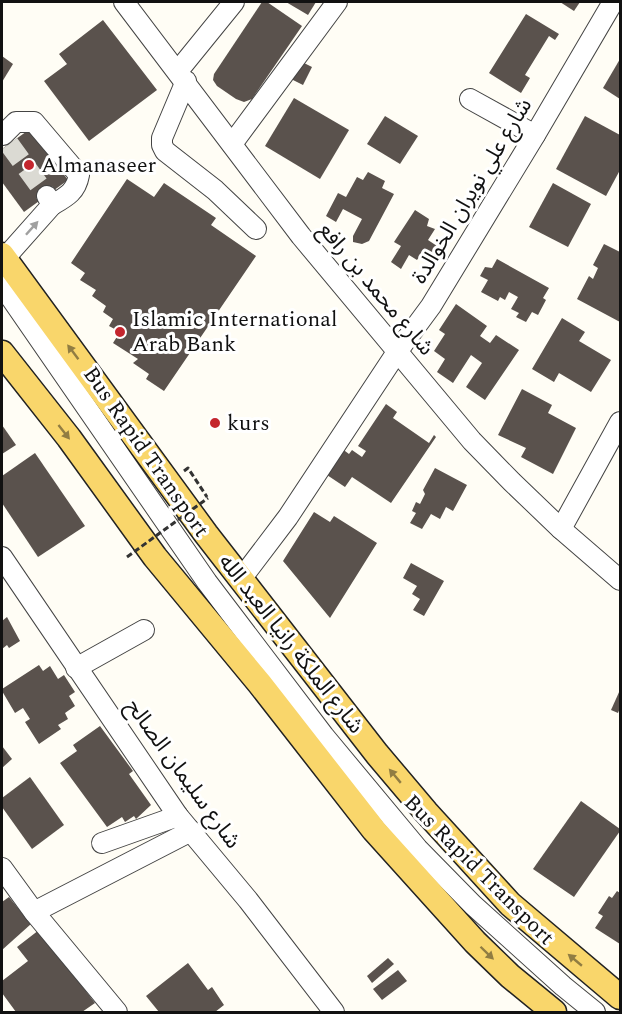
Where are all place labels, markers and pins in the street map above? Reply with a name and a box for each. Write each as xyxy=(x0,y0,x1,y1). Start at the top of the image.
place label: Almanaseer xyxy=(41,149,157,182)
marker: Almanaseer xyxy=(22,158,36,172)
place label: Islamic International Arab Bank xyxy=(132,303,337,361)
marker: Islamic International Arab Bank xyxy=(113,325,127,339)
place label: kurs xyxy=(227,407,270,440)
marker: kurs xyxy=(208,416,222,430)

